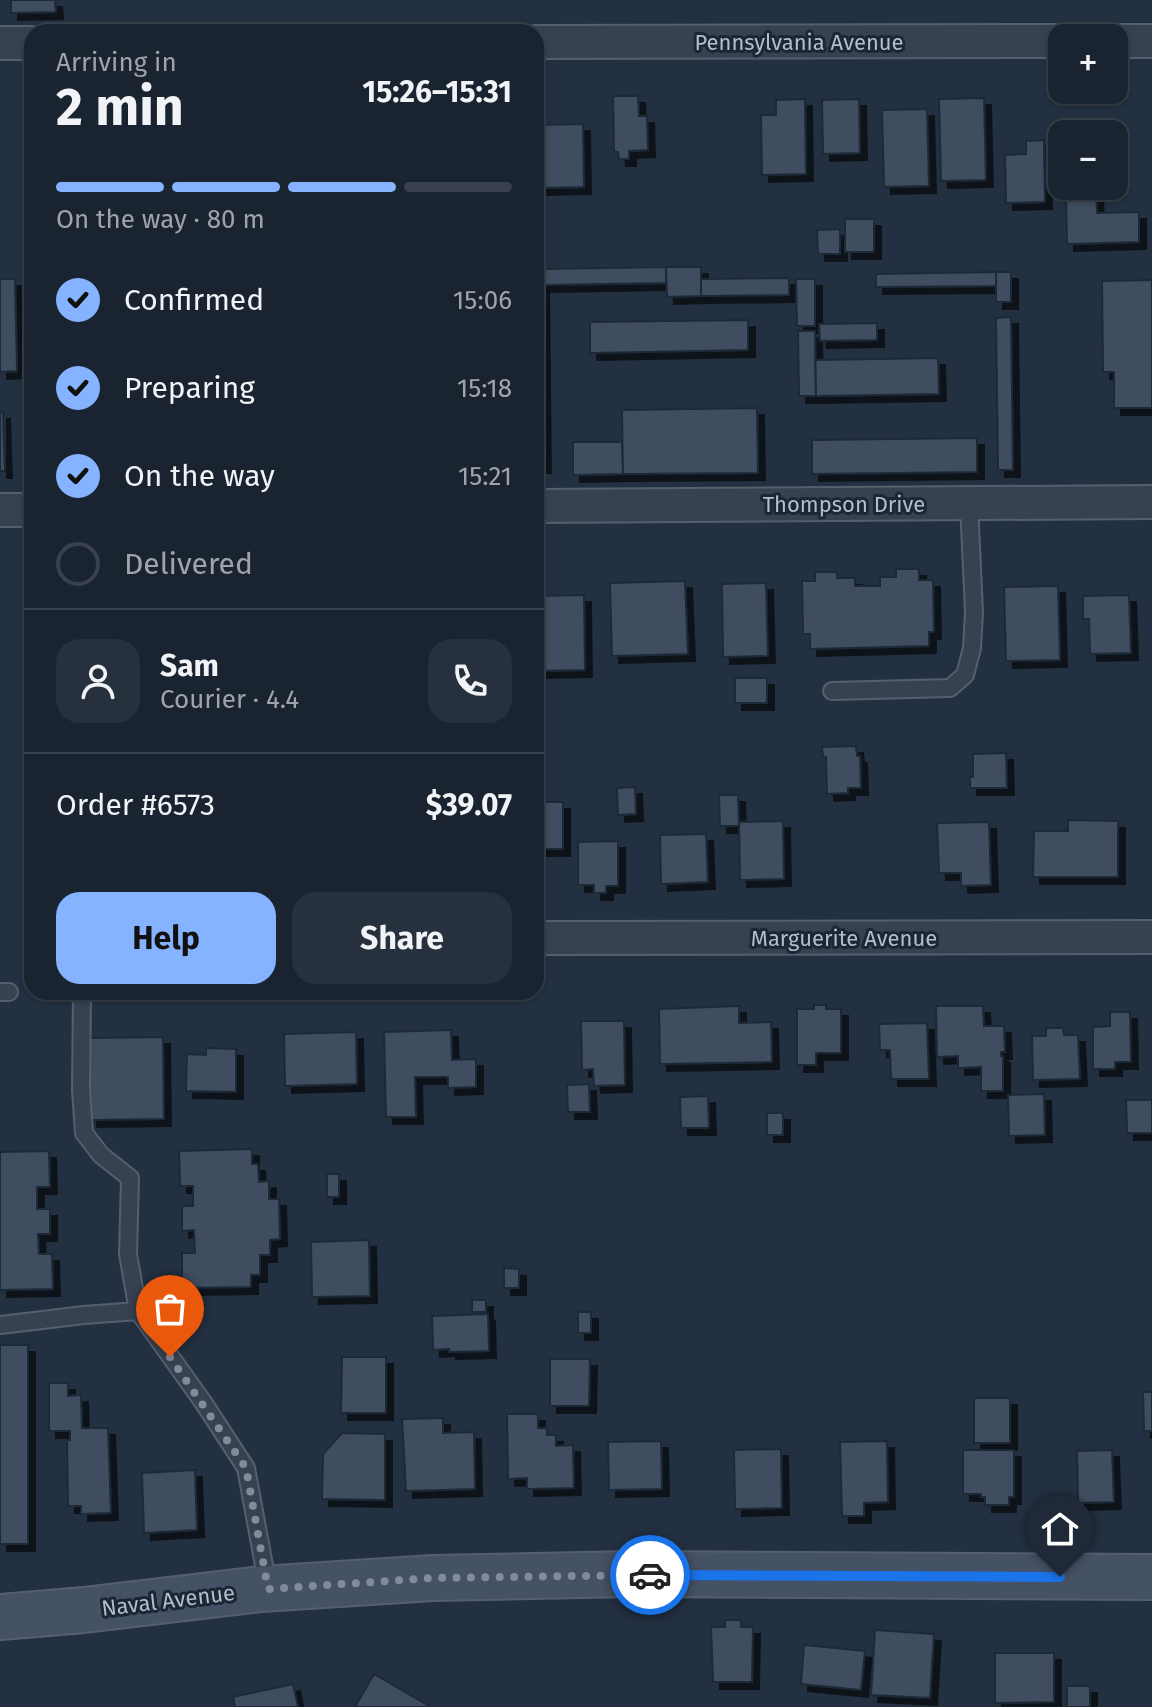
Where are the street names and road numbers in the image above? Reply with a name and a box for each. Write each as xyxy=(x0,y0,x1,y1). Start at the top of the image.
street label: Pennsylvania Avenue xyxy=(694,29,904,56)
street label: Thompson Drive xyxy=(763,491,925,518)
street label: Marguerite Avenue xyxy=(751,925,937,952)
street label: Naval Avenue xyxy=(100,1579,236,1622)

